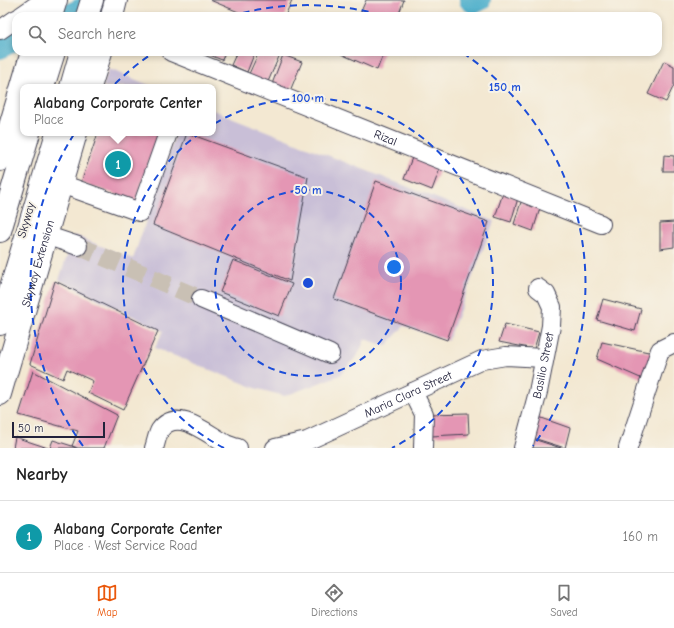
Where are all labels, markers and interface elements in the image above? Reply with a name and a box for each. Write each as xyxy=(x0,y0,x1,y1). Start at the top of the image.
search box xyxy=(12,12,662,56)
icon: search xyxy=(26,23,48,45)
text: Search here xyxy=(58,25,136,43)
text: 150 m xyxy=(489,80,521,94)
popup xyxy=(20,84,216,136)
text: 100 m xyxy=(292,91,324,105)
text: Alabang Corporate Center xyxy=(34,94,202,112)
text: Place xyxy=(34,112,64,127)
street label: Rizal xyxy=(372,127,399,149)
pin: 1 xyxy=(105,149,131,179)
text: 50 m xyxy=(294,183,322,197)
street label: Skyway xyxy=(14,200,38,239)
street label: Skyway Extension xyxy=(19,218,57,308)
your location xyxy=(384,257,404,277)
centre of rings xyxy=(301,276,315,290)
street label: Basilio Street xyxy=(530,331,557,400)
street label: Maria Clara Street xyxy=(362,368,455,421)
scale bar xyxy=(12,420,105,439)
text: 50 m xyxy=(18,422,43,435)
text: Nearby xyxy=(16,465,67,484)
text: Alabang Corporate Center xyxy=(54,520,222,538)
text: 1 xyxy=(26,529,32,544)
text: 160 m xyxy=(623,529,658,544)
text: Place · West Service Road xyxy=(54,538,197,553)
tab: Map xyxy=(96,582,118,619)
tab: Directions xyxy=(311,582,358,619)
tab: Saved xyxy=(550,582,578,619)

